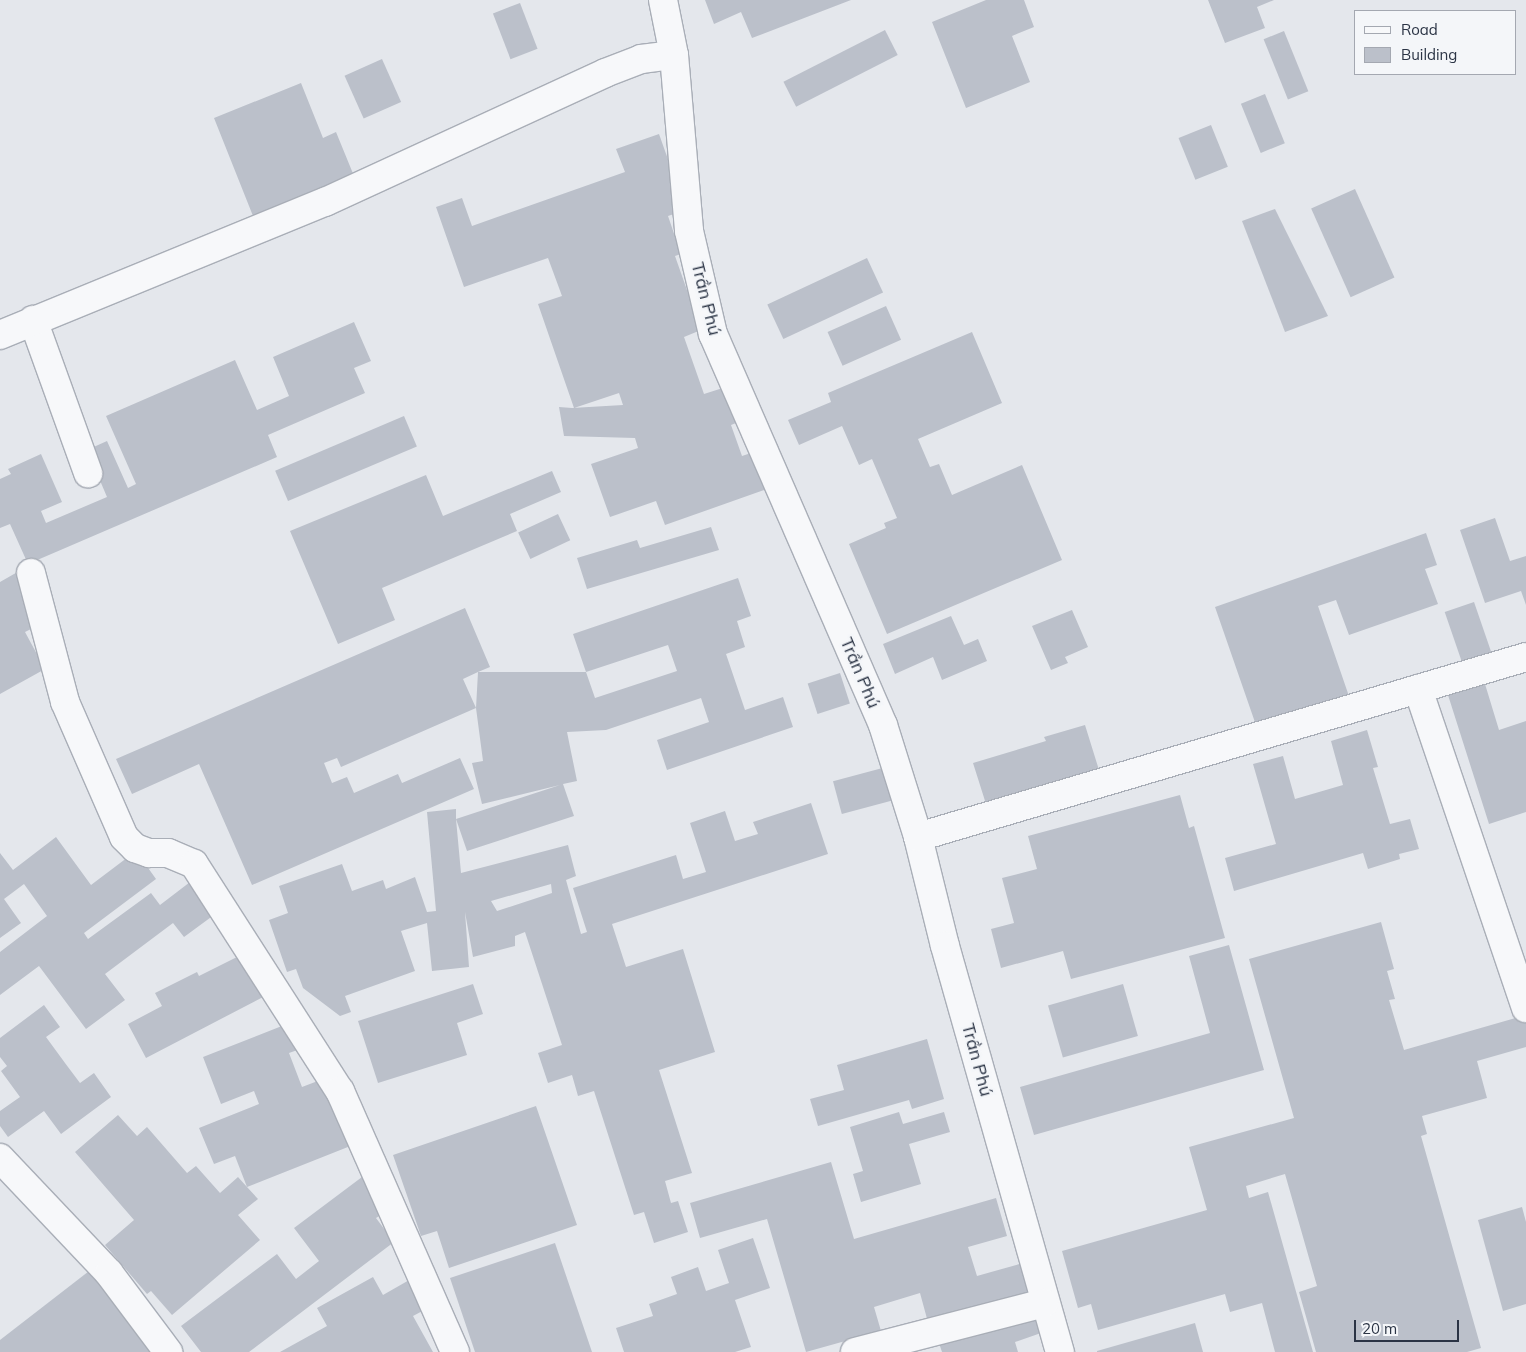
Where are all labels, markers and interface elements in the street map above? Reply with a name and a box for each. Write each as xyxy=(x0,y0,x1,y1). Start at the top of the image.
legend xyxy=(1354,10,1516,75)
text: Road xyxy=(1401,20,1438,39)
text: Building xyxy=(1401,45,1457,64)
street label: Trần Phú xyxy=(686,260,726,338)
street label: Trần Phú xyxy=(835,634,885,712)
street label: Trần Phú xyxy=(957,1021,997,1099)
scale bar xyxy=(1356,1310,1461,1342)
text: 20 m xyxy=(1362,1319,1397,1338)

